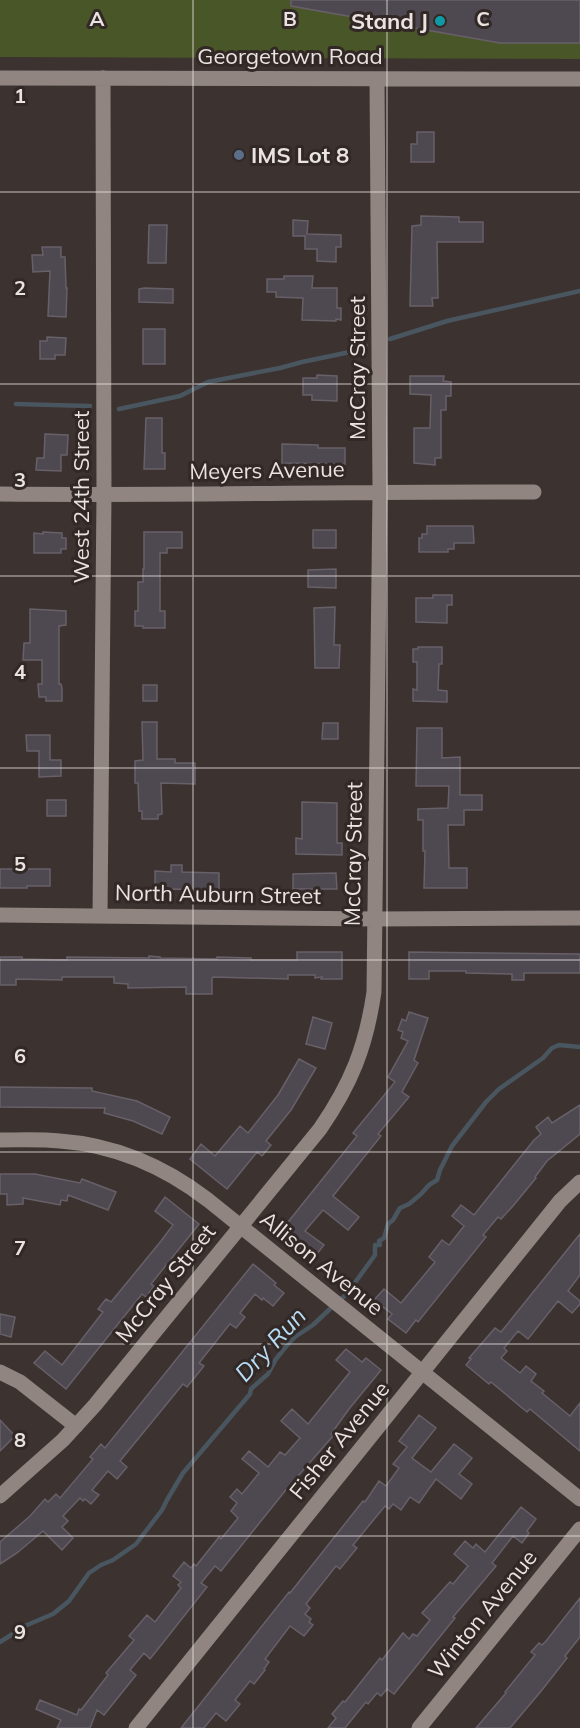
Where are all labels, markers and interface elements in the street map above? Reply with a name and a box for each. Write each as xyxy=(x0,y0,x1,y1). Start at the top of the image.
text: A xyxy=(90,6,105,31)
text: B xyxy=(283,6,297,31)
text: C xyxy=(476,6,490,31)
place label: Stand J xyxy=(351,7,428,35)
marker: Stand J xyxy=(433,14,447,28)
street label: Georgetown Road xyxy=(197,42,383,70)
text: 1 xyxy=(14,83,26,108)
place label: IMS Lot 8 xyxy=(251,141,349,169)
marker: IMS Lot 8 xyxy=(232,148,246,162)
text: 2 xyxy=(14,275,26,300)
street label: McCray Street xyxy=(343,296,371,440)
street label: West 24th Street xyxy=(67,410,95,583)
street label: Meyers Avenue xyxy=(189,455,345,485)
text: 3 xyxy=(14,467,26,492)
text: 4 xyxy=(14,659,26,684)
street label: McCray Street xyxy=(338,781,368,926)
text: 5 xyxy=(14,851,26,876)
street label: North Auburn Street xyxy=(115,878,322,910)
text: 6 xyxy=(14,1043,26,1068)
street label: Allison Avenue xyxy=(255,1205,389,1321)
street label: McCray Street xyxy=(109,1218,221,1348)
text: 7 xyxy=(14,1235,26,1260)
water label: Dry Run xyxy=(228,1301,312,1387)
street label: Fisher Avenue xyxy=(283,1375,395,1505)
text: 8 xyxy=(14,1427,26,1452)
street label: Winton Avenue xyxy=(421,1544,543,1684)
text: 9 xyxy=(14,1619,26,1644)

